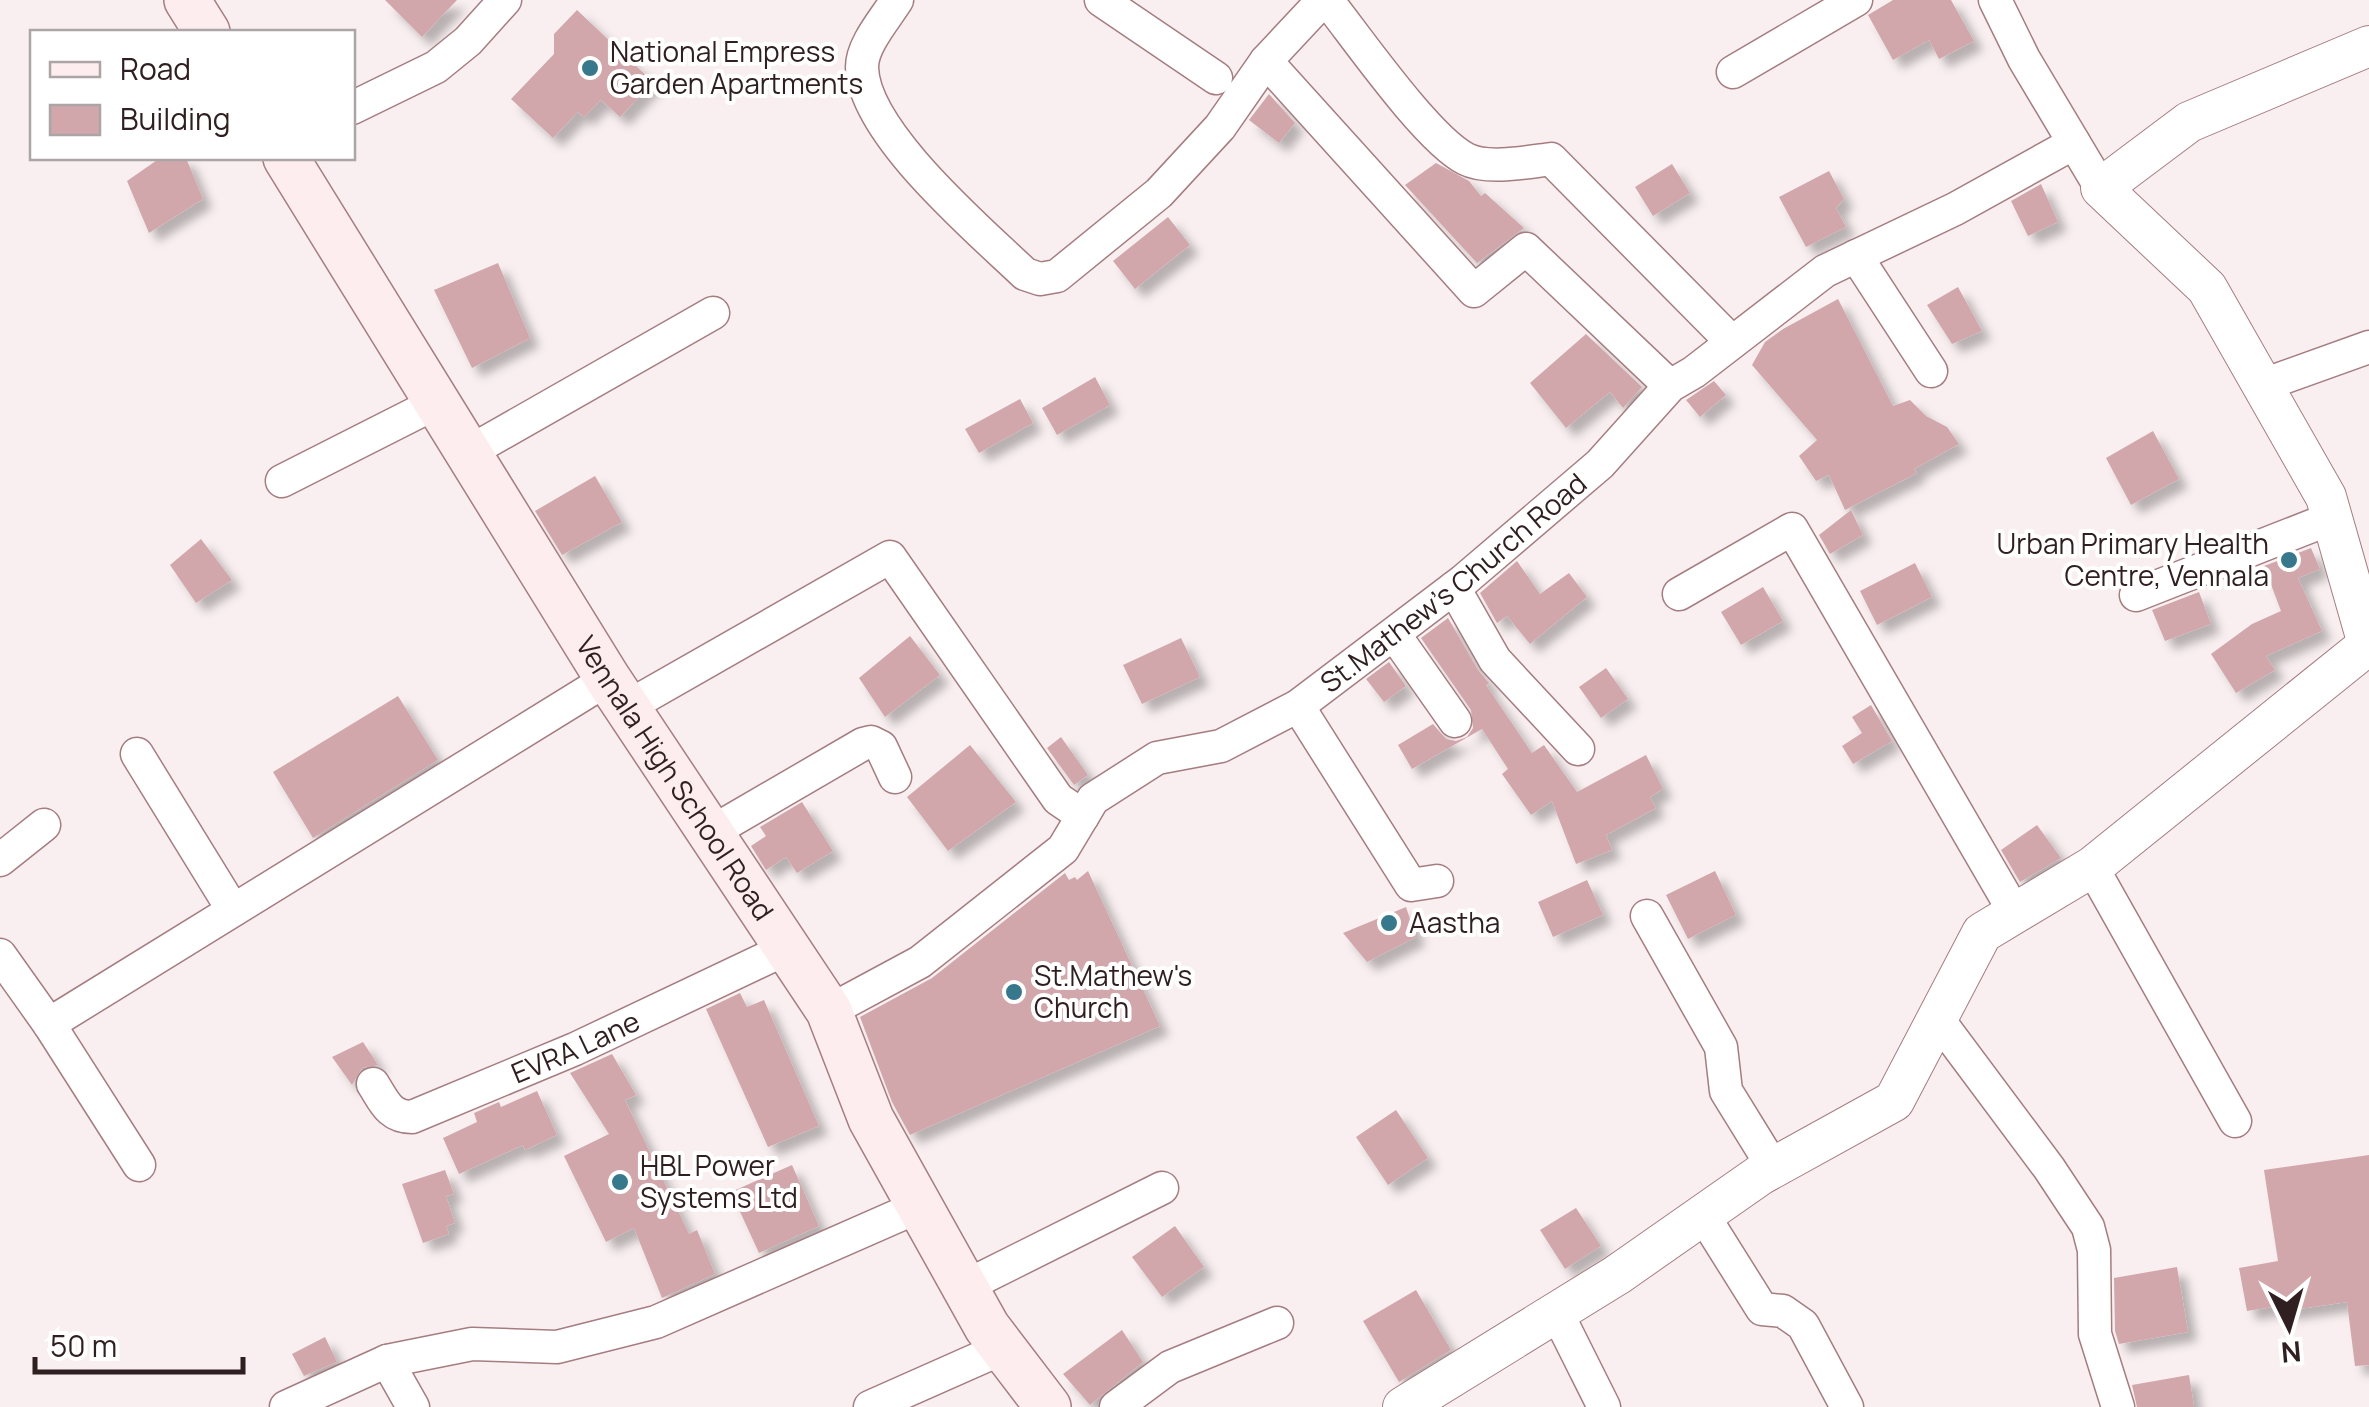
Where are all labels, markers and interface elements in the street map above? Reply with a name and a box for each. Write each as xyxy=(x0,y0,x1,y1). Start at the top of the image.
legend xyxy=(30,30,355,160)
place label: National Empress Garden Apartments xyxy=(610,32,863,102)
text: Road xyxy=(120,48,191,89)
marker: National Empress Garden Apartments xyxy=(579,57,601,79)
text: Building xyxy=(120,98,231,139)
street label: St.Mathew's Church Road xyxy=(1312,464,1594,701)
place label: Urban Primary Health Centre, Vennala xyxy=(1997,524,2269,594)
marker: Urban Primary Health Centre, Vennala xyxy=(2278,549,2300,571)
street label: Vennala High School Road xyxy=(568,628,783,927)
place label: Aastha xyxy=(1409,903,1500,941)
marker: Aastha xyxy=(1378,912,1400,934)
place label: St.Mathew's Church xyxy=(1034,956,1192,1026)
marker: St.Mathew's Church xyxy=(1003,981,1025,1003)
street label: EVRA Lane xyxy=(505,1001,645,1091)
place label: HBL Power Systems Ltd xyxy=(640,1146,798,1216)
marker: HBL Power Systems Ltd xyxy=(609,1171,631,1193)
north arrow xyxy=(2239,1277,2339,1377)
scale bar xyxy=(35,1312,242,1374)
text: 50 m xyxy=(50,1325,117,1366)
text: N xyxy=(2280,1333,2303,1373)

